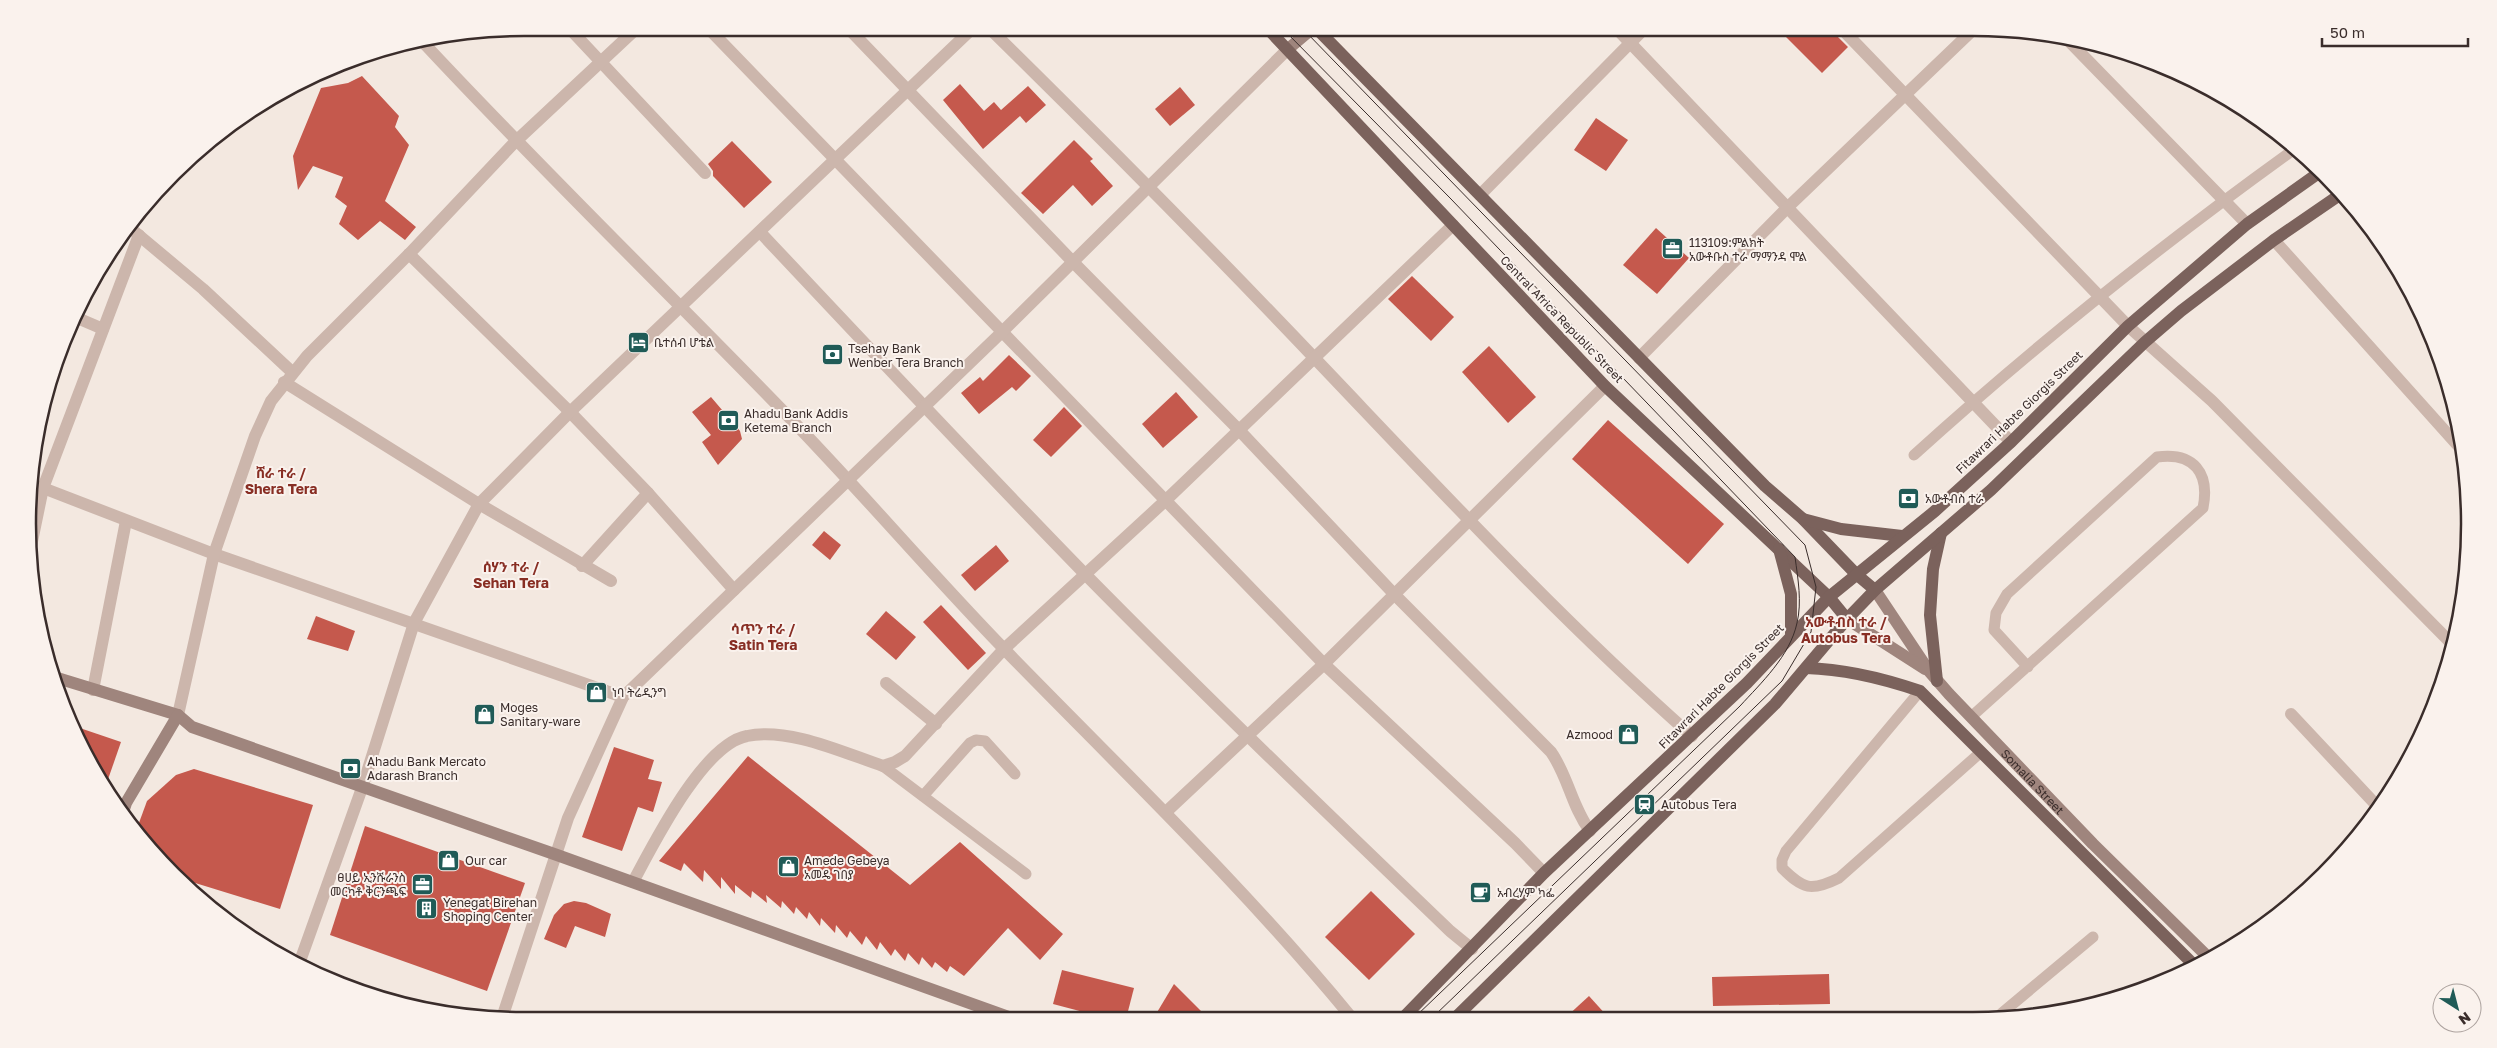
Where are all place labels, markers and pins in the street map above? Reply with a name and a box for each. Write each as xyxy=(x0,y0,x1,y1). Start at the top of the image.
place label: 113109:ምልክት አውቶቡስ ተራ ማማንዳ ሞል xyxy=(1689,235,1807,264)
office icon: 113109:ምልክት አውቶቡስ ተራ ማማንዳ ሞል xyxy=(1661,237,1685,261)
hotel icon: ቤተሰብ ሆቴል xyxy=(626,330,650,354)
place label: ቤተሰብ ሆቴል xyxy=(654,335,714,350)
place label: Tsehay Bank Wenber Tera Branch xyxy=(848,341,964,370)
bank icon: Tsehay Bank Wenber Tera Branch xyxy=(820,343,844,367)
place label: Ahadu Bank Addis Ketema Branch xyxy=(744,406,848,435)
bank icon: Ahadu Bank Addis Ketema Branch xyxy=(716,408,740,432)
bank icon: አውቶብስ ተራ xyxy=(1897,486,1921,510)
place label: አውቶብስ ተራ xyxy=(1925,491,1984,506)
shop icon: ነባ ትሬዲንግ xyxy=(584,680,608,704)
place label: ነባ ትሬዲንግ xyxy=(612,685,667,700)
place label: Moges Sanitary-ware xyxy=(500,700,580,729)
shop icon: Moges Sanitary-ware xyxy=(472,702,496,726)
shop icon: Azmood xyxy=(1617,722,1641,746)
place label: Azmood xyxy=(1566,727,1613,742)
place label: Ahadu Bank Mercato Adarash Branch xyxy=(367,754,486,783)
bank icon: Ahadu Bank Mercato Adarash Branch xyxy=(339,756,363,780)
station icon: Autobus Tera xyxy=(1633,792,1657,816)
place label: Autobus Tera xyxy=(1661,797,1737,812)
shop icon: Our car xyxy=(437,848,461,872)
place label: Our car xyxy=(465,853,507,868)
place label: Amede Gebeya አመዴ ገበያ xyxy=(804,853,890,882)
shop icon: Amede Gebeya አመዴ ገበያ xyxy=(776,855,800,879)
place label: ፀሀይ ኢንሹራንስ መርካቶ ቅርንጫፍ xyxy=(330,870,406,899)
office icon: ፀሀይ ኢንሹራንስ መርካቶ ቅርንጫፍ xyxy=(410,872,434,896)
cafe icon: አብረሃም ካፌ xyxy=(1469,880,1493,904)
place label: አብረሃም ካፌ xyxy=(1497,885,1555,900)
place label: Yenegat Birehan Shoping Center xyxy=(443,895,537,924)
building icon: Yenegat Birehan Shoping Center xyxy=(415,897,439,921)

